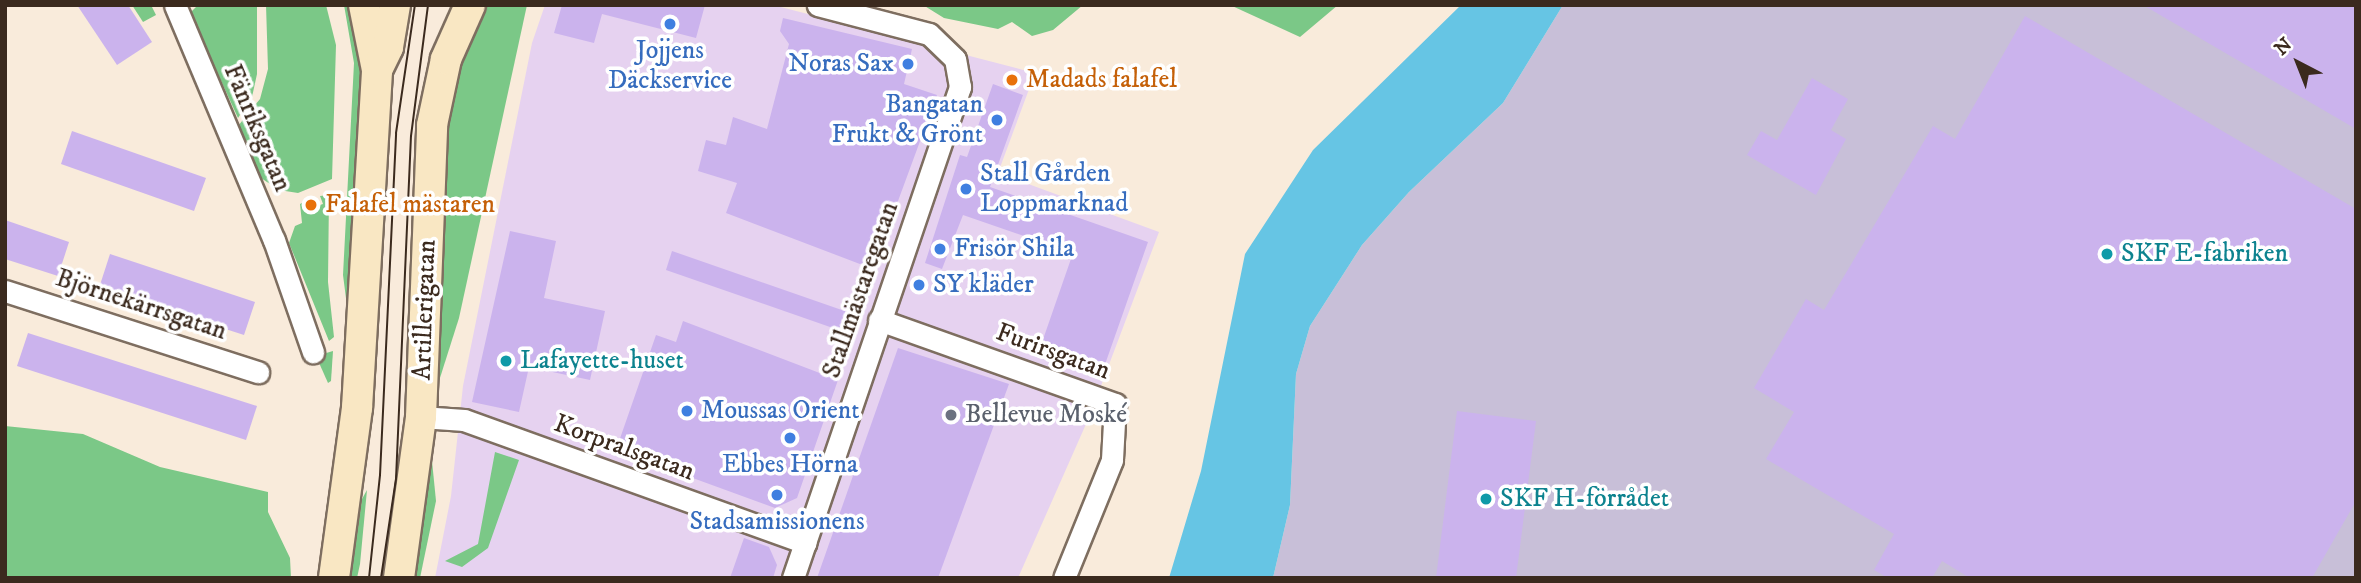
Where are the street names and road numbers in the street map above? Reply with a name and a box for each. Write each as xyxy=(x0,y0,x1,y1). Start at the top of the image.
street label: Fänriksgatan xyxy=(216,60,298,196)
street label: Stallmästaregatan xyxy=(816,198,906,382)
street label: Artillerigatan xyxy=(407,239,443,381)
street label: Björnekärrsgatan xyxy=(52,263,230,347)
street label: Furirsgatan xyxy=(992,317,1114,387)
street label: Korpralsgatan xyxy=(550,408,698,488)

